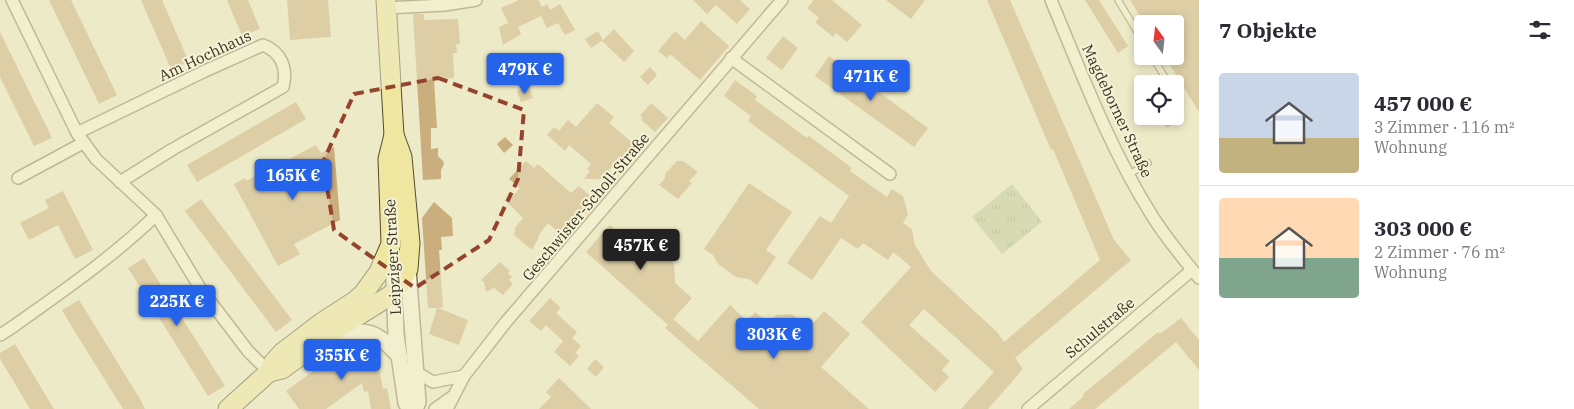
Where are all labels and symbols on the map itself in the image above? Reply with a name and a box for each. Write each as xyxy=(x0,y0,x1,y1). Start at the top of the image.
north arrow xyxy=(1134,15,1184,65)
street label: Am Hochhaus xyxy=(156,26,254,85)
street label: Magdeborner Straße xyxy=(1078,41,1157,181)
pin: 479K € xyxy=(484,52,566,95)
pin: 471K € xyxy=(830,59,912,102)
street label: Geschwister-Scholl-Straße xyxy=(518,129,653,285)
pin: 165K € xyxy=(252,158,334,201)
street label: Leipziger Straße xyxy=(380,199,405,315)
pin: 457K € xyxy=(600,228,682,271)
pin: 225K € xyxy=(136,284,218,327)
street label: Schulstraße xyxy=(1061,293,1138,362)
pin: 303K € xyxy=(733,318,815,360)
pin: 355K € xyxy=(301,338,383,381)

